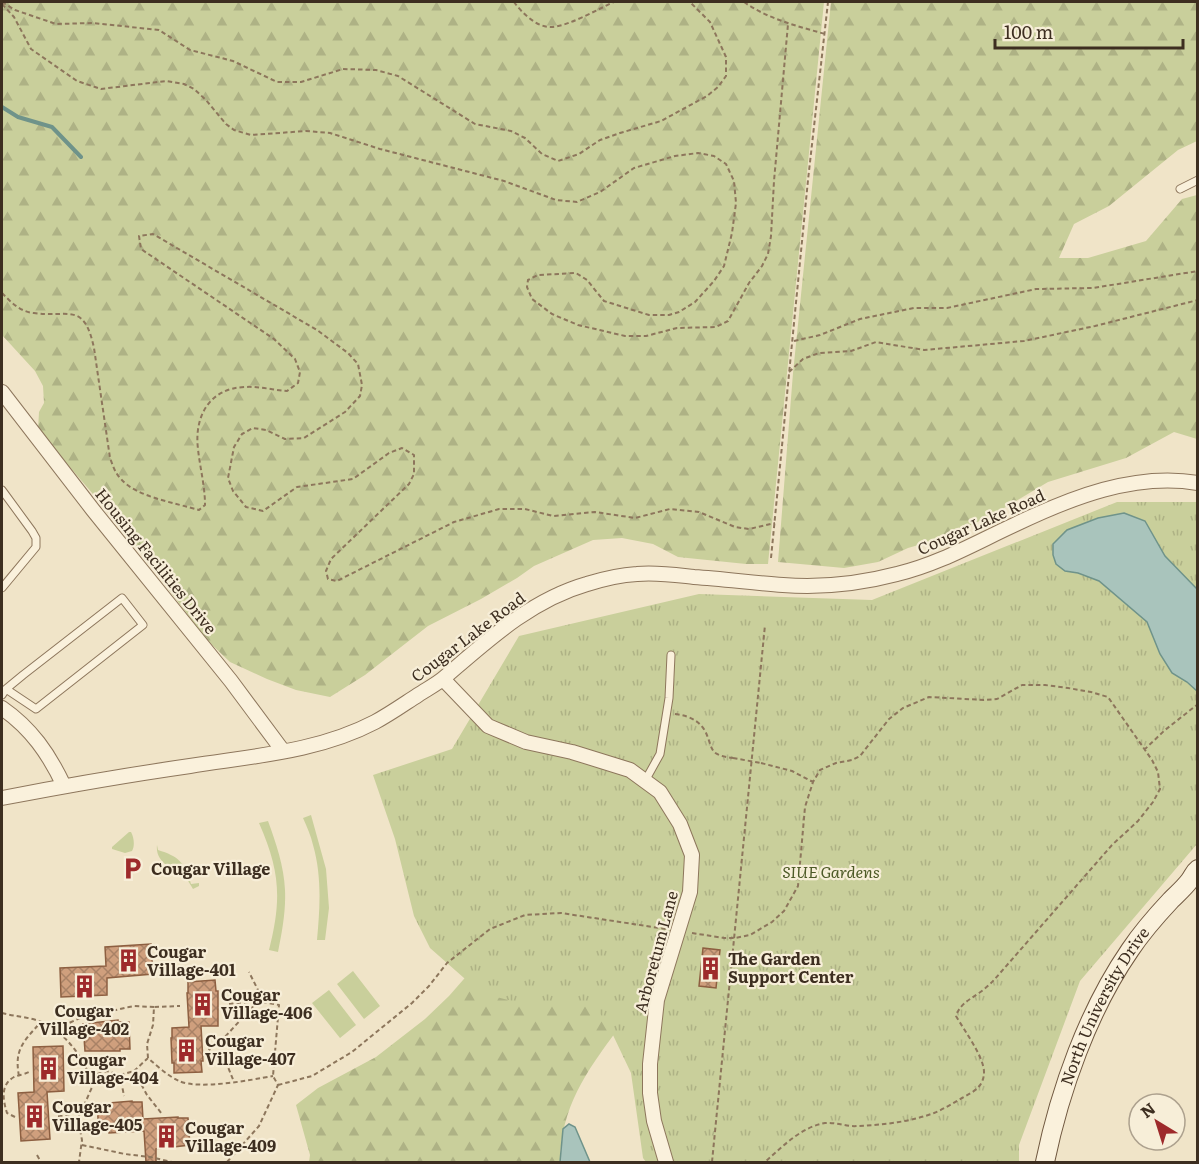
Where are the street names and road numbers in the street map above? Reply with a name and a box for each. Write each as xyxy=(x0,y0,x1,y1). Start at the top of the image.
street label: Housing Facilities Drive xyxy=(90,482,223,638)
street label: Cougar Lake Road xyxy=(913,482,1048,560)
street label: Cougar Lake Road xyxy=(405,585,530,687)
street label: Arboretum Lane xyxy=(627,888,683,1016)
street label: North University Drive xyxy=(1053,921,1154,1088)

